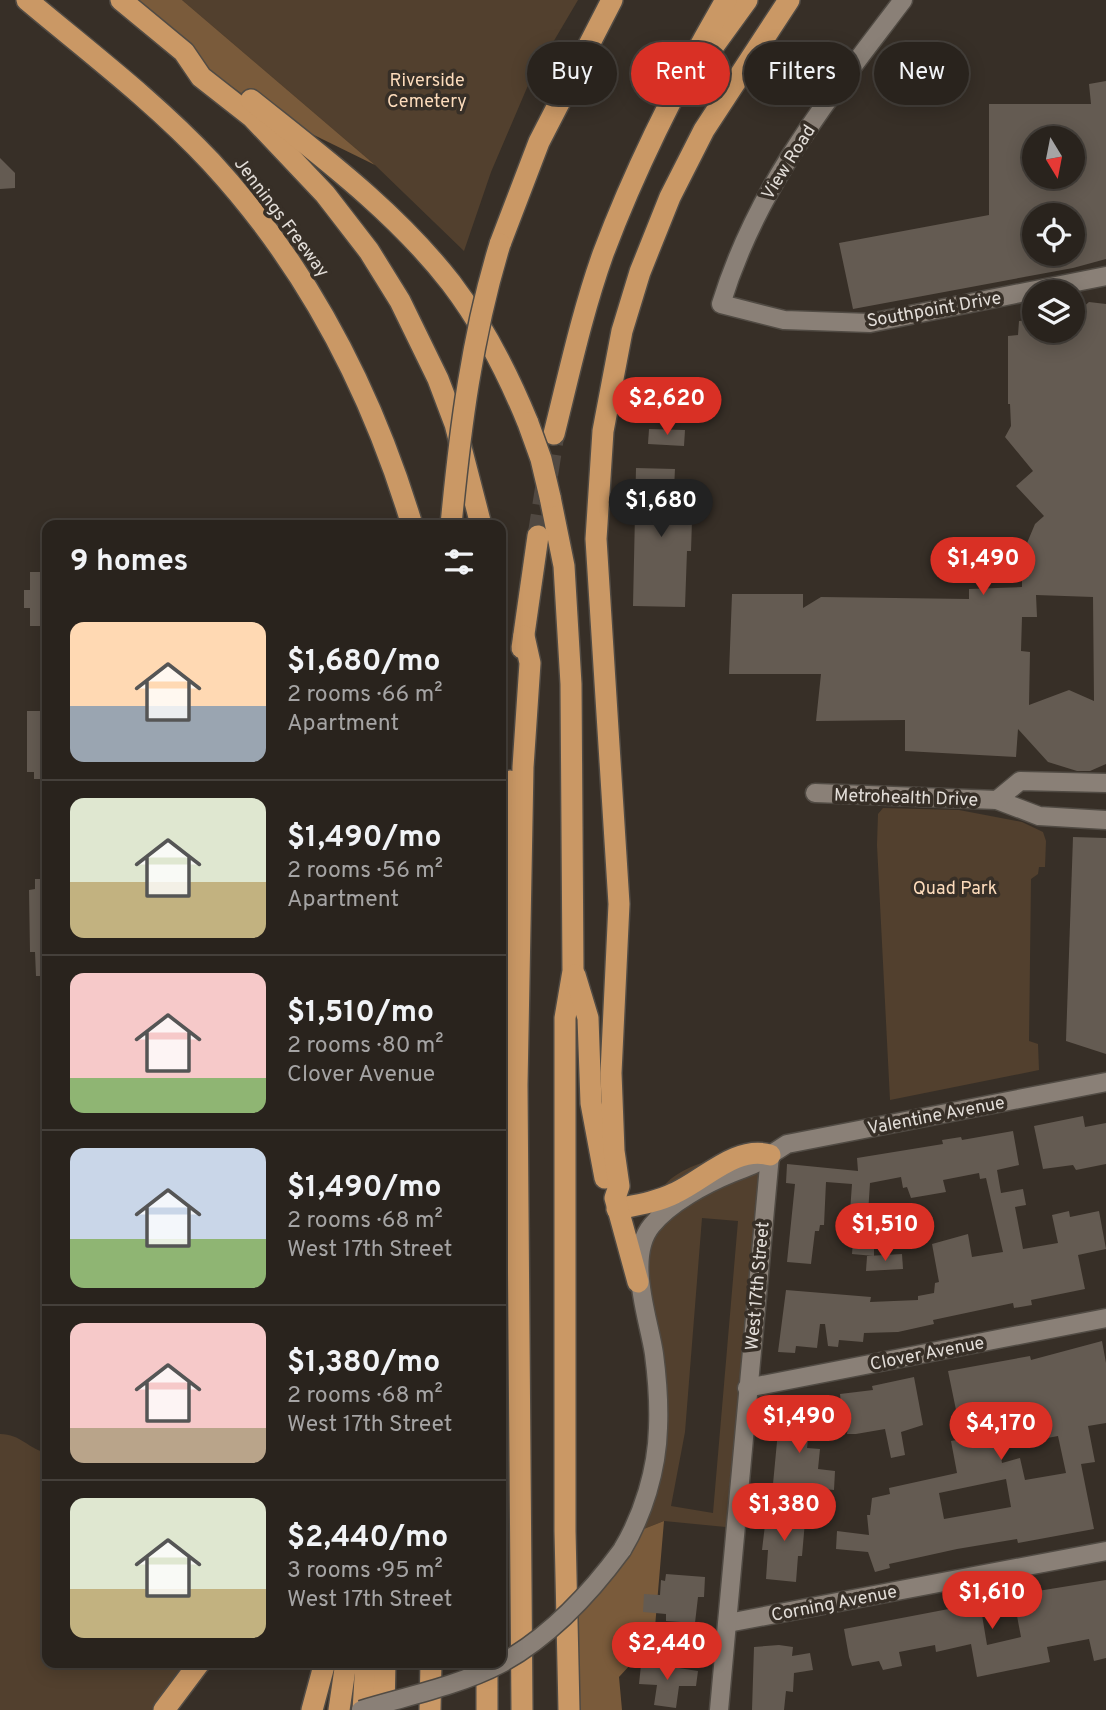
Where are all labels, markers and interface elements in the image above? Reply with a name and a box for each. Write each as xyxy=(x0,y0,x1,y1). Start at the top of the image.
chip: Buy xyxy=(527,42,617,105)
chip: Rent xyxy=(631,42,730,105)
chip: Filters xyxy=(744,42,860,105)
chip: New xyxy=(874,42,969,105)
park label: Riverside Cemetery xyxy=(387,70,467,114)
street label: View Road xyxy=(757,121,821,205)
north arrow xyxy=(1022,126,1085,189)
map controls xyxy=(1022,126,1085,343)
street label: Jennings Freeway xyxy=(228,153,333,283)
button: locate xyxy=(1022,203,1085,266)
button: layers xyxy=(1022,280,1085,343)
street label: Southpoint Drive xyxy=(865,287,1003,334)
pin: $2,620 xyxy=(610,378,724,437)
text: $2,620 xyxy=(629,385,706,414)
pin: $1,680 xyxy=(604,480,718,539)
text: $1,680 xyxy=(625,487,697,516)
pin: $1,490 xyxy=(926,538,1040,597)
icon: filters xyxy=(440,543,478,581)
text: 9 homes xyxy=(70,544,188,581)
text: $1,490 xyxy=(946,545,1020,574)
text: $1,680/mo xyxy=(287,644,441,681)
icon: home xyxy=(126,650,210,734)
text: 2 rooms · 66 m² xyxy=(287,681,443,710)
text: Apartment xyxy=(287,710,399,739)
street label: Metrohealth Drive xyxy=(833,784,978,813)
text: $1,490/mo xyxy=(287,820,442,857)
icon: home xyxy=(126,826,210,910)
text: 2 rooms · 56 m² xyxy=(287,857,443,886)
park label: Quad Park xyxy=(913,878,997,901)
text: Apartment xyxy=(287,886,399,915)
text: $1,510/mo xyxy=(287,995,434,1032)
icon: home xyxy=(126,1001,210,1085)
text: 2 rooms · 80 m² xyxy=(287,1032,444,1061)
text: Clover Avenue xyxy=(287,1061,435,1090)
street label: Valentine Avenue xyxy=(866,1092,1007,1141)
text: $1,490/mo xyxy=(287,1170,442,1207)
icon: home xyxy=(126,1176,210,1260)
pin: $1,510 xyxy=(828,1204,942,1263)
text: 2 rooms · 68 m² xyxy=(287,1207,443,1236)
text: $1,510 xyxy=(851,1211,919,1240)
street label: West 17th Street xyxy=(741,1221,776,1352)
text: West 17th Street xyxy=(287,1236,452,1265)
street label: Clover Avenue xyxy=(868,1332,986,1377)
text: $1,380/mo xyxy=(287,1345,440,1382)
icon: home xyxy=(126,1351,210,1435)
text: 2 rooms · 68 m² xyxy=(287,1382,443,1411)
pin: $1,490 xyxy=(742,1396,856,1455)
pin: $4,170 xyxy=(944,1402,1058,1462)
text: $1,490 xyxy=(762,1403,836,1432)
text: $4,170 xyxy=(966,1410,1036,1439)
text: West 17th Street xyxy=(287,1411,452,1440)
pin: $1,380 xyxy=(727,1484,841,1543)
text: $1,380 xyxy=(748,1491,820,1520)
text: $2,440/mo xyxy=(287,1520,448,1557)
icon: home xyxy=(126,1526,210,1610)
text: 3 rooms · 95 m² xyxy=(287,1557,443,1586)
pin: $1,610 xyxy=(935,1572,1049,1631)
text: $1,610 xyxy=(958,1579,1026,1608)
street label: Corning Avenue xyxy=(769,1581,899,1628)
text: West 17th Street xyxy=(287,1586,452,1615)
pin: $2,440 xyxy=(610,1622,724,1682)
text: $2,440 xyxy=(628,1630,706,1659)

